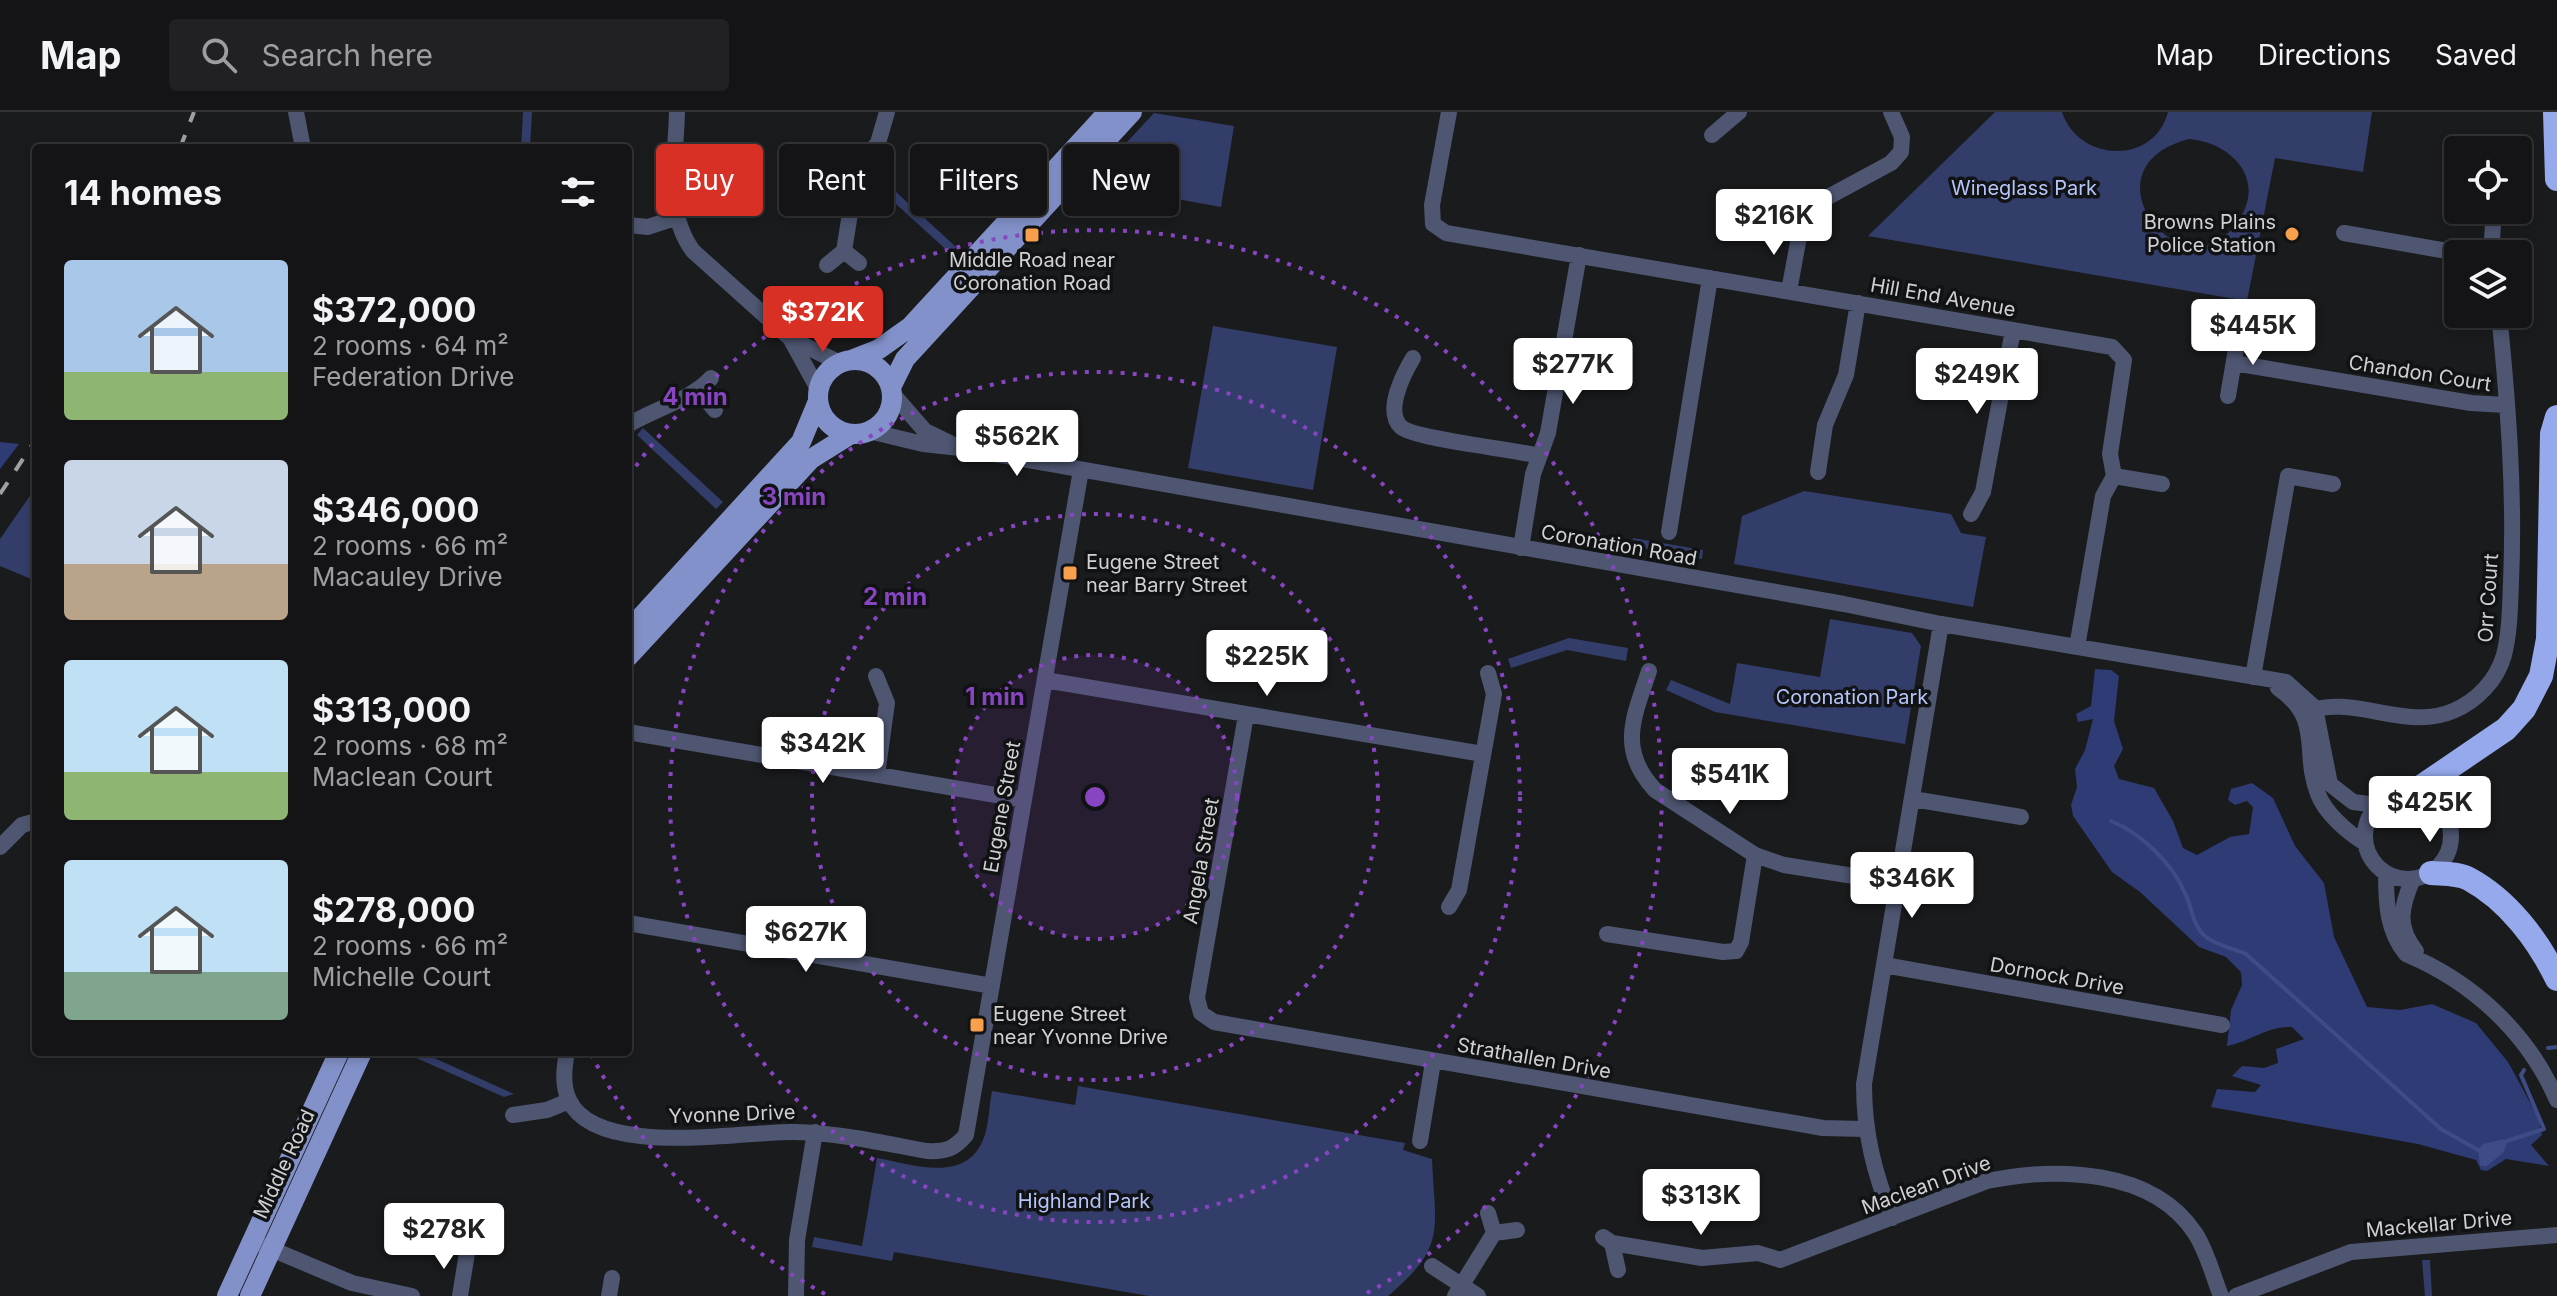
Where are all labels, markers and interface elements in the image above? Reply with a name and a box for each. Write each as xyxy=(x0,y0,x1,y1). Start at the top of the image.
search box xyxy=(169,19,729,91)
text: Map xyxy=(40,32,121,78)
icon: search xyxy=(197,33,241,77)
text: Search here xyxy=(261,37,433,73)
text: Map xyxy=(2155,38,2214,72)
text: Directions xyxy=(2258,38,2391,72)
text: Saved xyxy=(2435,38,2517,72)
map controls xyxy=(2444,136,2532,328)
button: locate xyxy=(2444,136,2532,224)
chip: Buy xyxy=(656,144,763,216)
chip: Rent xyxy=(779,144,894,216)
chip: Filters xyxy=(910,144,1047,216)
chip: New xyxy=(1063,144,1179,216)
icon: filters xyxy=(556,170,600,214)
text: 14 homes xyxy=(64,172,222,213)
park label: Wineglass Park xyxy=(1951,176,2097,200)
pin: $216K xyxy=(1718,189,1830,257)
text: $216K xyxy=(1734,199,1814,230)
place label: Browns Plains Police Station xyxy=(2144,210,2276,257)
marker: Browns Plains Police Station xyxy=(2283,225,2301,243)
marker: Middle Road near Coronation Road xyxy=(1023,226,1041,244)
button: layers xyxy=(2444,240,2532,328)
place label: Middle Road near Coronation Road xyxy=(949,248,1115,295)
street label: Hill End Avenue xyxy=(1869,272,2017,322)
pin: $372K xyxy=(767,286,879,354)
text: $372,000 xyxy=(312,289,477,330)
icon: home xyxy=(128,292,224,388)
text: $372K xyxy=(781,296,865,327)
pin: $445K xyxy=(2197,299,2309,367)
text: $445K xyxy=(2209,309,2297,340)
text: 2 rooms · 64 m² xyxy=(312,330,509,361)
pin: $277K xyxy=(1517,338,1629,406)
text: $277K xyxy=(1532,348,1614,379)
pin: $249K xyxy=(1921,348,2033,416)
street label: Chandon Court xyxy=(2347,350,2493,396)
text: $249K xyxy=(1934,358,2020,389)
text: Federation Drive xyxy=(312,361,515,392)
text: 4 min xyxy=(662,382,728,411)
pin: $562K xyxy=(961,410,1073,478)
text: $562K xyxy=(974,420,1060,451)
text: 3 min xyxy=(762,482,826,511)
text: $346,000 xyxy=(312,489,479,530)
icon: home xyxy=(128,492,224,588)
street label: Coronation Road xyxy=(1539,519,1699,571)
text: 2 rooms · 66 m² xyxy=(312,530,508,561)
place label: Eugene Street near Barry Street xyxy=(1086,550,1248,597)
street label: Orr Court xyxy=(2473,552,2503,643)
text: Macauley Drive xyxy=(312,561,503,592)
marker: Eugene Street near Barry Street xyxy=(1061,564,1079,582)
text: 2 min xyxy=(863,582,927,611)
pin: $225K xyxy=(1211,630,1323,698)
text: $225K xyxy=(1224,640,1310,671)
text: 1 min xyxy=(965,682,1025,711)
park label: Coronation Park xyxy=(1776,685,1928,709)
text: $313,000 xyxy=(312,689,471,730)
icon: home xyxy=(128,692,224,788)
pin: $342K xyxy=(767,717,879,785)
text: $342K xyxy=(780,727,866,758)
text: 2 rooms · 68 m² xyxy=(312,730,508,761)
street label: Eugene Street xyxy=(979,739,1025,875)
pin: $541K xyxy=(1674,748,1786,816)
text: $541K xyxy=(1690,758,1770,789)
text: Maclean Court xyxy=(312,761,493,792)
pin: $425K xyxy=(2374,776,2486,844)
centre of rings xyxy=(1081,783,1109,811)
text: $425K xyxy=(2387,786,2473,817)
street label: Angela Street xyxy=(1178,796,1224,926)
pin: $346K xyxy=(1856,852,1968,920)
text: $346K xyxy=(1869,862,1955,893)
text: $278,000 xyxy=(312,889,476,930)
icon: home xyxy=(128,892,224,988)
pin: $627K xyxy=(750,906,862,974)
text: $627K xyxy=(764,916,848,947)
text: 2 rooms · 66 m² xyxy=(312,930,508,961)
street label: Dornock Drive xyxy=(1988,952,2126,1000)
text: Michelle Court xyxy=(312,961,491,992)
place label: Eugene Street near Yvonne Drive xyxy=(993,1002,1168,1049)
marker: Eugene Street near Yvonne Drive xyxy=(968,1016,986,1034)
street label: Strathallen Drive xyxy=(1455,1033,1613,1083)
street label: Yvonne Drive xyxy=(668,1100,796,1128)
street label: Middle Road xyxy=(248,1106,320,1222)
street label: Maclean Drive xyxy=(1858,1151,1994,1219)
pin: $313K xyxy=(1645,1169,1757,1237)
text: $313K xyxy=(1661,1179,1741,1210)
park label: Highland Park xyxy=(1018,1189,1150,1213)
pin: $278K xyxy=(388,1203,500,1271)
street label: Mackellar Drive xyxy=(2365,1206,2513,1242)
text: $278K xyxy=(402,1213,486,1244)

